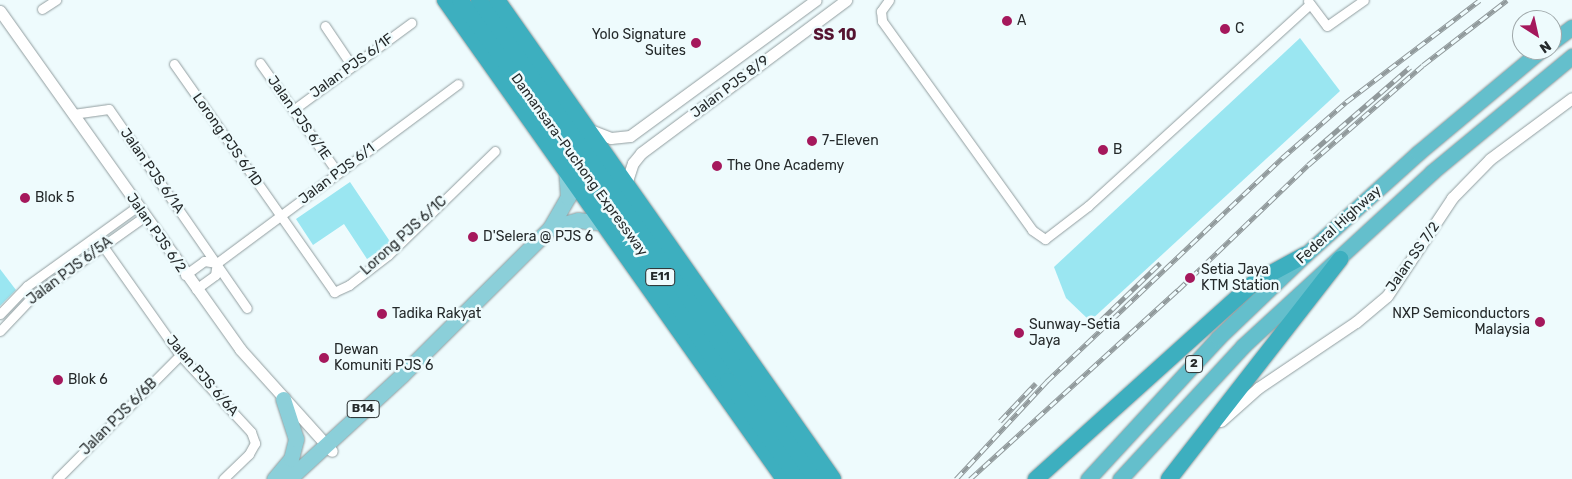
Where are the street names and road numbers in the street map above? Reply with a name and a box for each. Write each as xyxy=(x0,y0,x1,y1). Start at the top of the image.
street label: Jalan PJS 6/1F xyxy=(307,30,397,102)
street label: Jalan PJS 8/9 xyxy=(688,52,772,122)
street label: Damansara–Puchong Expressway xyxy=(507,70,651,260)
street label: Jalan PJS 6/1E xyxy=(264,73,334,163)
street label: Lorong PJS 6/1D xyxy=(189,90,265,190)
street label: Jalan PJS 6/1A xyxy=(116,125,188,217)
street label: Jalan PJS 6/1 xyxy=(296,140,378,208)
street label: Federal Highway xyxy=(1293,183,1385,267)
street label: Jalan PJS 6/2 xyxy=(123,190,189,276)
street label: Lorong PJS 6/1C xyxy=(358,193,450,279)
street label: Jalan SS 7/2 xyxy=(1383,219,1443,295)
street label: Jalan PJS 6/5A xyxy=(24,234,116,308)
road number: E11 xyxy=(645,268,675,286)
street label: Jalan PJS 6/6A xyxy=(162,332,242,420)
road number: 2 xyxy=(1184,354,1204,374)
street label: Jalan PJS 6/6B xyxy=(77,375,161,459)
road number: B14 xyxy=(346,399,380,418)

